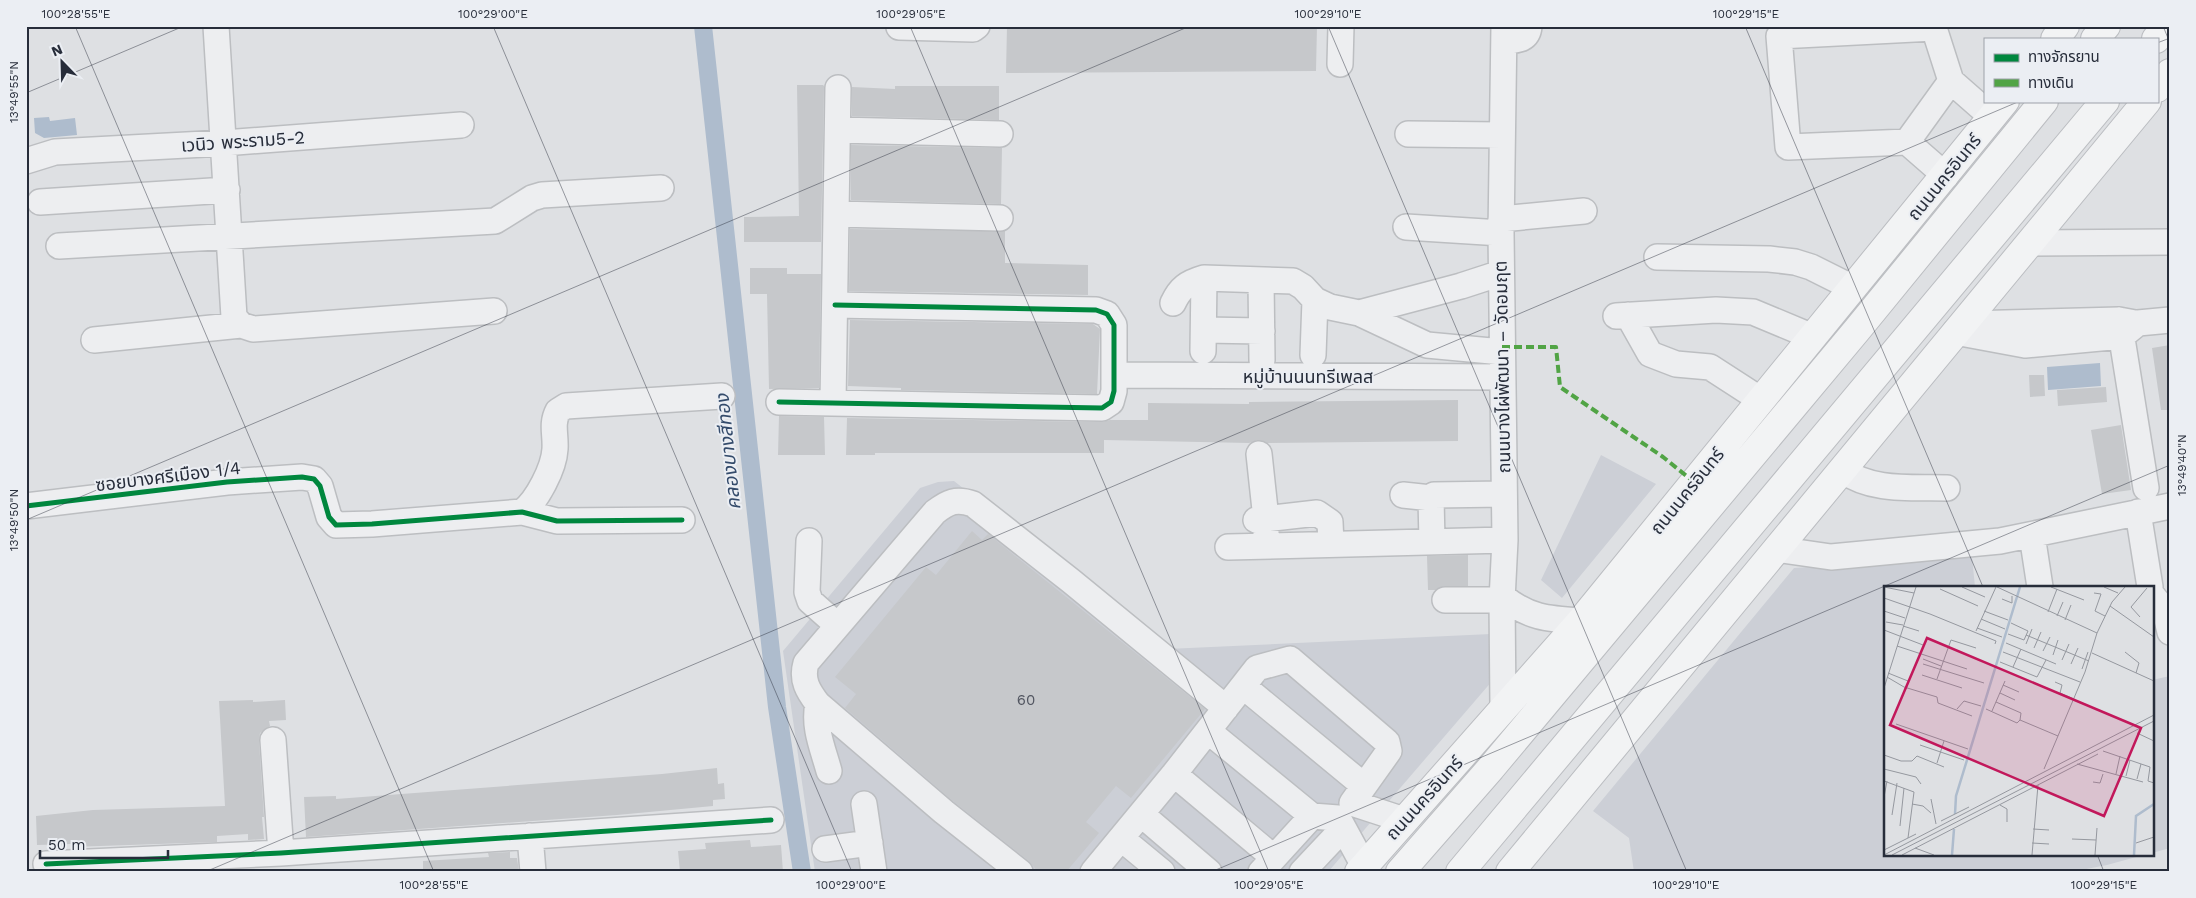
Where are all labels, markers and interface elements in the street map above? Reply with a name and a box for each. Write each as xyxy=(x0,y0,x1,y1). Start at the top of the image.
text: 100°28'55"E xyxy=(42,7,111,21)
text: 100°29'00"E xyxy=(458,7,528,21)
text: 100°29'05"E xyxy=(876,7,946,21)
text: 100°29'10"E xyxy=(1295,7,1362,21)
text: 100°29'15"E xyxy=(1713,7,1780,21)
north arrow xyxy=(38,38,88,88)
legend xyxy=(1984,38,2158,102)
text: N xyxy=(49,41,65,59)
text: ทางจักรยาน xyxy=(2028,48,2100,66)
text: 13°49'55"N xyxy=(7,61,21,123)
text: ทางเดิน xyxy=(2028,74,2074,92)
street label: เวนิว พระราม5-2 xyxy=(180,126,306,156)
street label: ถนนนครอินทร์ xyxy=(1903,129,1986,224)
street label: ถนนบางไผ่พัฒนา – วัดอมฤต xyxy=(1490,260,1514,474)
street label: หมู่บ้านนนทรีเพลส xyxy=(1243,366,1373,389)
water label: คลองบางสีทอง xyxy=(710,392,746,511)
text: 13°49'40"N xyxy=(2175,434,2189,496)
street label: ถนนนครอินทร์ xyxy=(1646,443,1729,538)
street label: ซอยบางศรีเมือง 1/4 xyxy=(94,457,242,495)
text: 13°49'50"N xyxy=(7,489,21,551)
inset map xyxy=(1884,586,2154,856)
house number: 60 xyxy=(1017,691,1035,709)
street label: ถนนนครอินทร์ xyxy=(1381,751,1467,844)
scale bar xyxy=(40,828,168,860)
text: 50 m xyxy=(48,836,85,854)
text: 100°28'55"E xyxy=(400,878,469,892)
text: 100°29'00"E xyxy=(816,878,886,892)
text: 100°29'05"E xyxy=(1234,878,1304,892)
text: 100°29'10"E xyxy=(1653,878,1720,892)
text: 100°29'15"E xyxy=(2071,878,2138,892)

